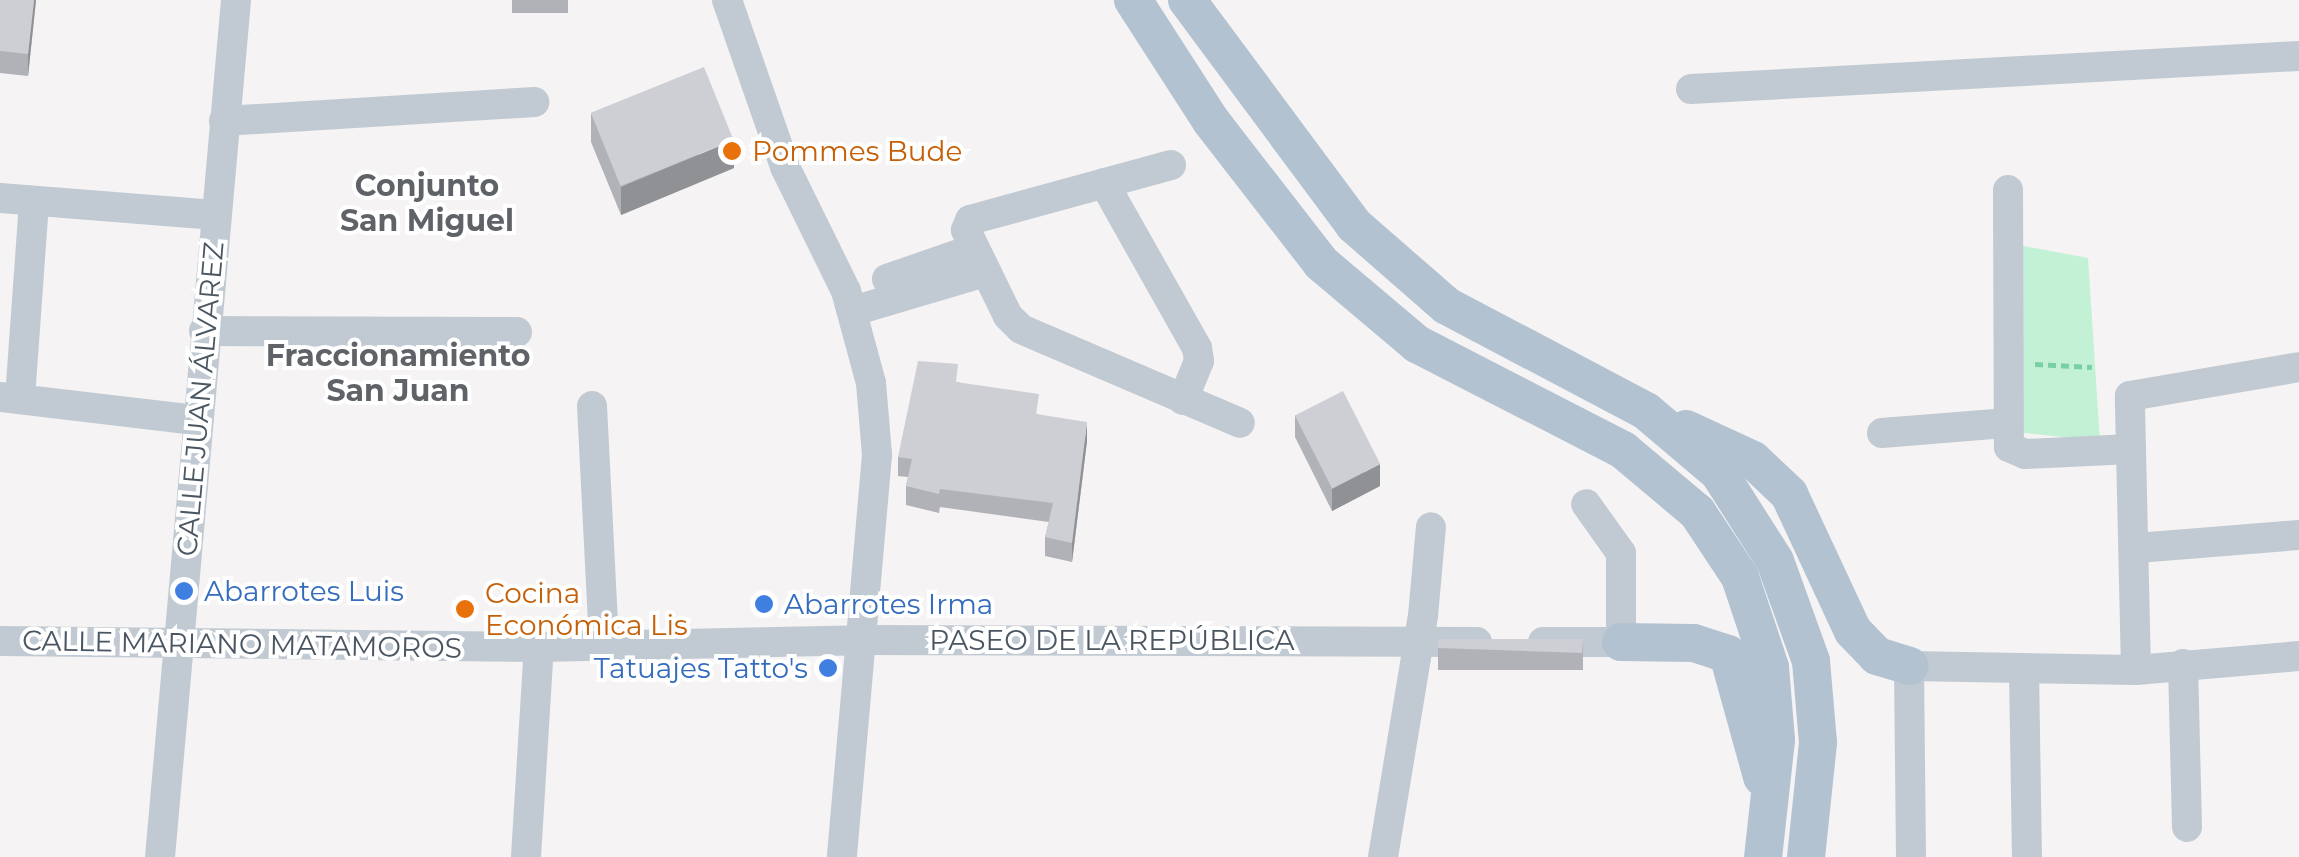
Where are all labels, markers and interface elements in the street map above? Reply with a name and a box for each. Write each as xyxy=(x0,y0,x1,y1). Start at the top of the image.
place label: Pommes Bude xyxy=(752,134,962,168)
marker: Pommes Bude xyxy=(721,140,743,162)
district label: Conjunto San Miguel xyxy=(340,168,514,238)
street label: CALLE JUAN ÁLVAREZ xyxy=(170,240,230,558)
district label: Fraccionamiento San Juan xyxy=(266,338,530,408)
place label: Abarrotes Luis xyxy=(204,574,404,608)
place label: Cocina Económica Lis xyxy=(485,576,688,642)
marker: Abarrotes Luis xyxy=(173,580,195,602)
place label: Abarrotes Irma xyxy=(784,587,993,621)
marker: Abarrotes Irma xyxy=(753,593,775,615)
marker: Cocina Económica Lis xyxy=(454,598,476,620)
street label: CALLE MARIANO MATAMOROS xyxy=(22,623,462,665)
street label: PASEO DE LA REPÚBLICA xyxy=(929,623,1295,657)
place label: Tatuajes Tatto's xyxy=(594,651,808,685)
marker: Tatuajes Tatto's xyxy=(817,657,839,679)

